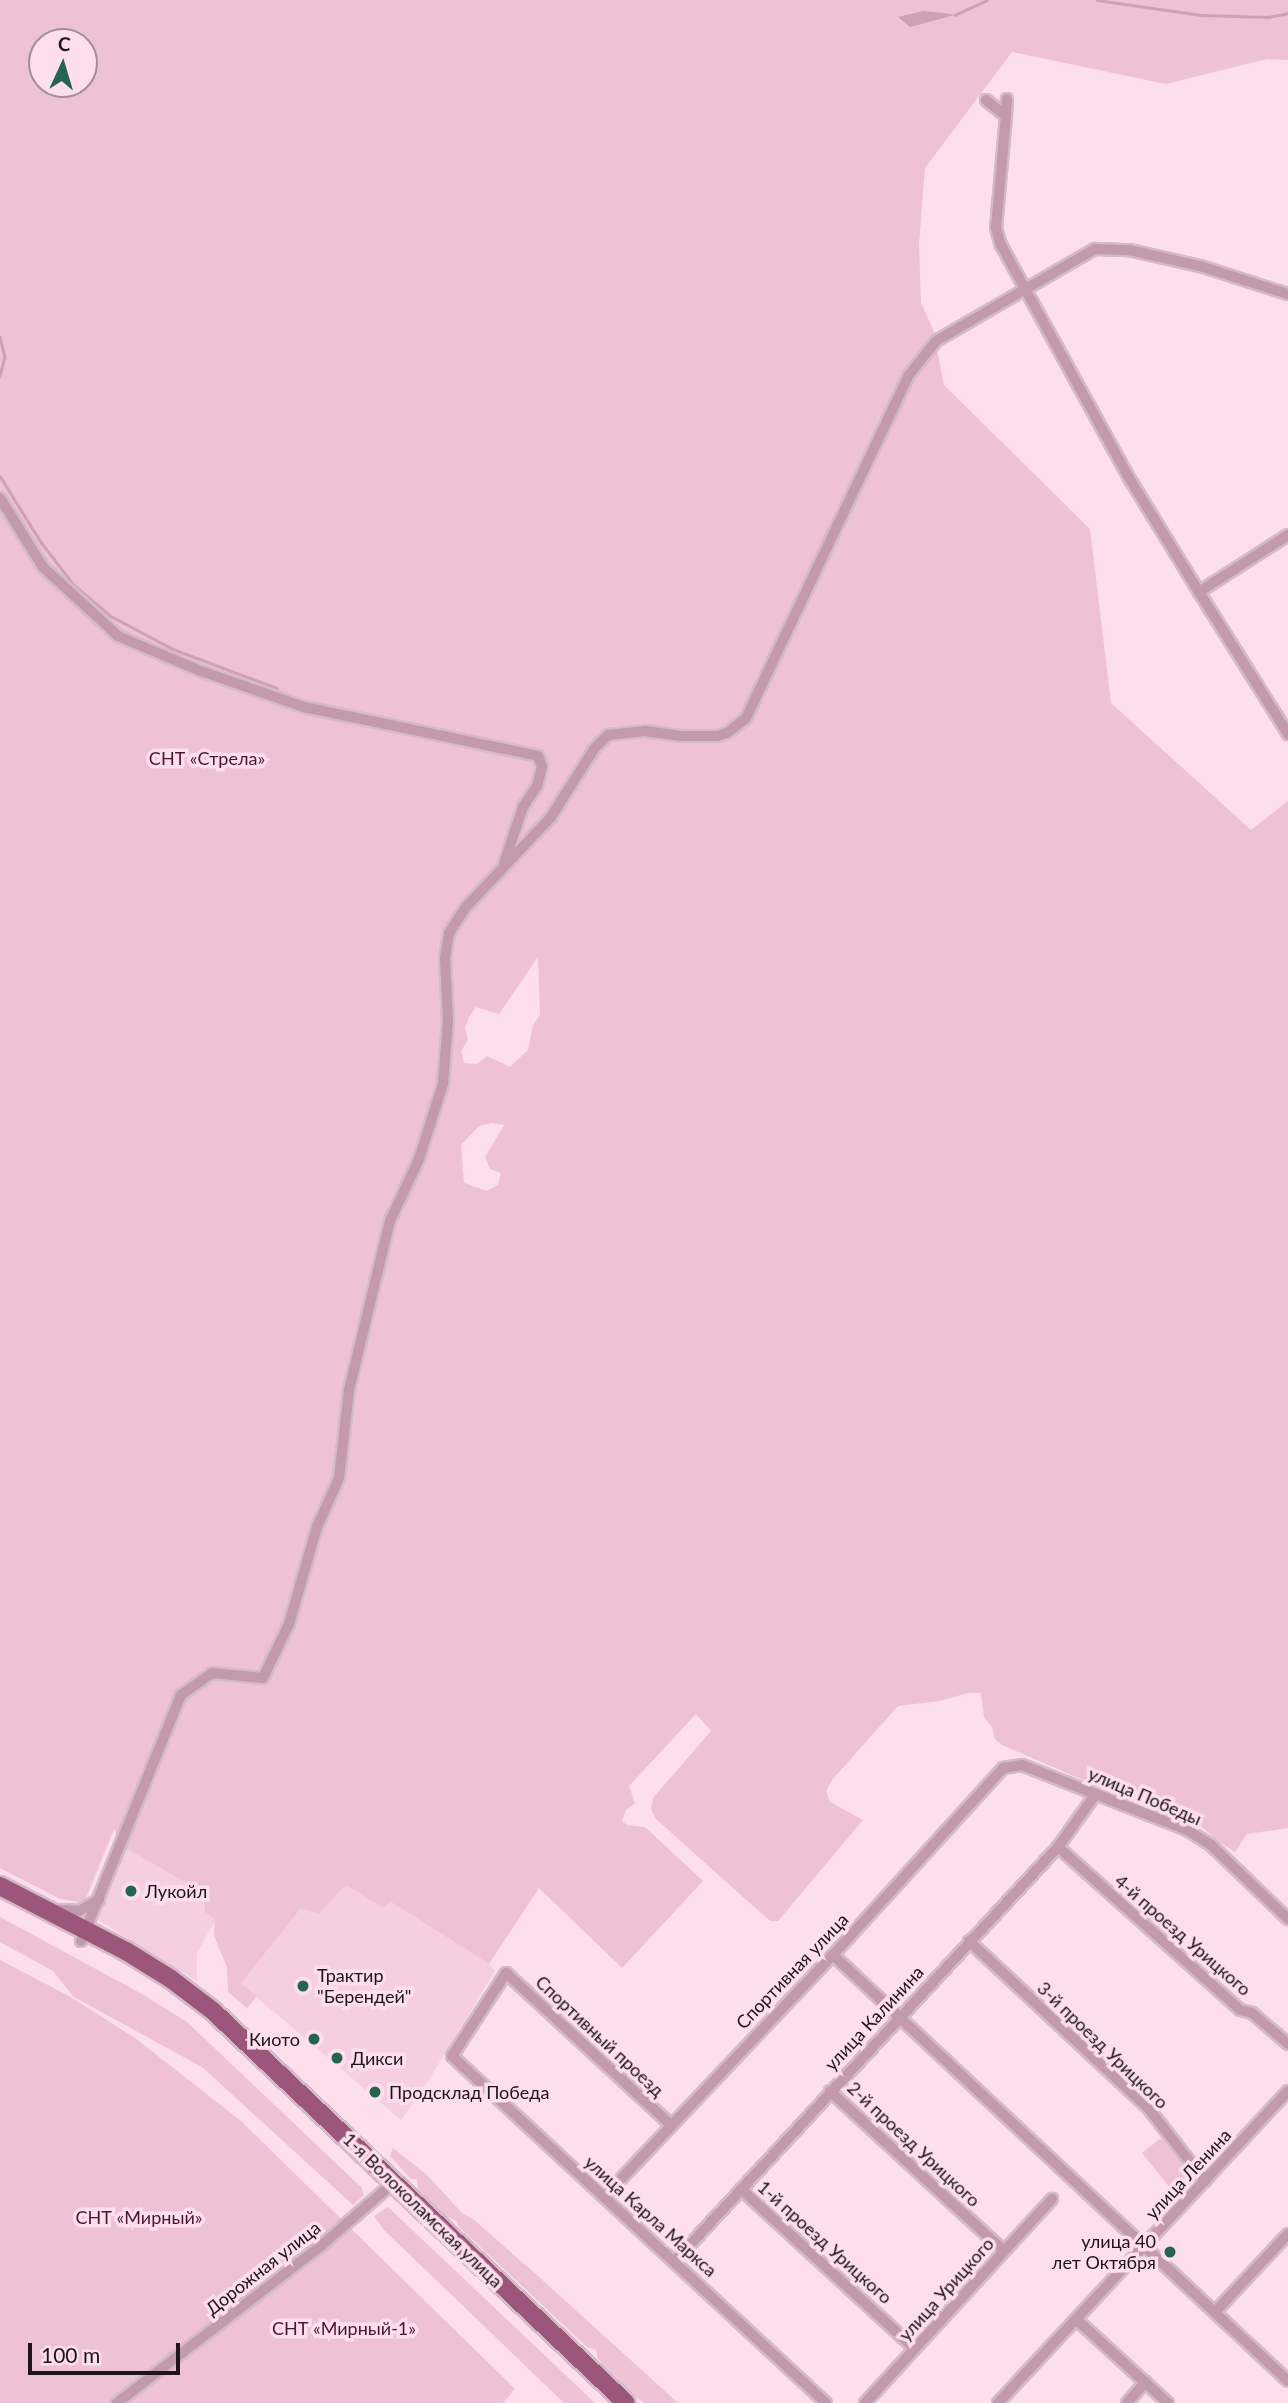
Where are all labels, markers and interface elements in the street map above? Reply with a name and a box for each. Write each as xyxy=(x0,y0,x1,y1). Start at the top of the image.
north arrow xyxy=(28,28,98,98)
text: С xyxy=(57,32,71,55)
park label: СНТ «Стрела» xyxy=(149,747,265,769)
street label: улица Победы xyxy=(1085,1762,1205,1830)
street label: 4-й проезд Урицкого xyxy=(1110,1870,1256,2000)
place label: Лукойл xyxy=(145,1880,207,1902)
marker: Лукойл xyxy=(123,1883,139,1899)
street label: Спортивная улица xyxy=(731,1909,853,2033)
street label: улица Калинина xyxy=(820,1961,928,2075)
place label: Трактир "Берендей" xyxy=(317,1965,412,2008)
street label: Спортивный проезд xyxy=(531,1971,669,2101)
street label: 3-й проезд Урицкого xyxy=(1033,1977,1173,2113)
marker: Трактир "Берендей" xyxy=(295,1978,311,1994)
place label: Киото xyxy=(249,2028,300,2050)
marker: Киото xyxy=(306,2031,322,2047)
place label: Дикси xyxy=(351,2047,403,2069)
marker: Дикси xyxy=(329,2050,345,2066)
street label: 2-й проезд Урицкого xyxy=(843,2077,985,2211)
place label: Продсклад Победа xyxy=(389,2081,549,2103)
marker: Продсклад Победа xyxy=(367,2084,383,2100)
street label: улица Ленина xyxy=(1141,2124,1235,2224)
street label: 1-я Волоколамская улица xyxy=(339,2128,507,2292)
street label: улица Карла Маркса xyxy=(580,2151,722,2281)
street label: 1-й проезд Урицкого xyxy=(753,2176,897,2308)
park label: СНТ «Мирный» xyxy=(76,2206,202,2228)
street label: Дорожная улица xyxy=(201,2217,325,2319)
place label: улица 40 лет Октября xyxy=(1052,2231,1156,2274)
street label: улица Урицкого xyxy=(894,2233,998,2345)
marker: улица 40 лет Октября xyxy=(1162,2244,1178,2260)
park label: СНТ «Мирный-1» xyxy=(272,2317,416,2339)
scale bar xyxy=(32,2330,184,2374)
text: 100 m xyxy=(41,2342,100,2367)

